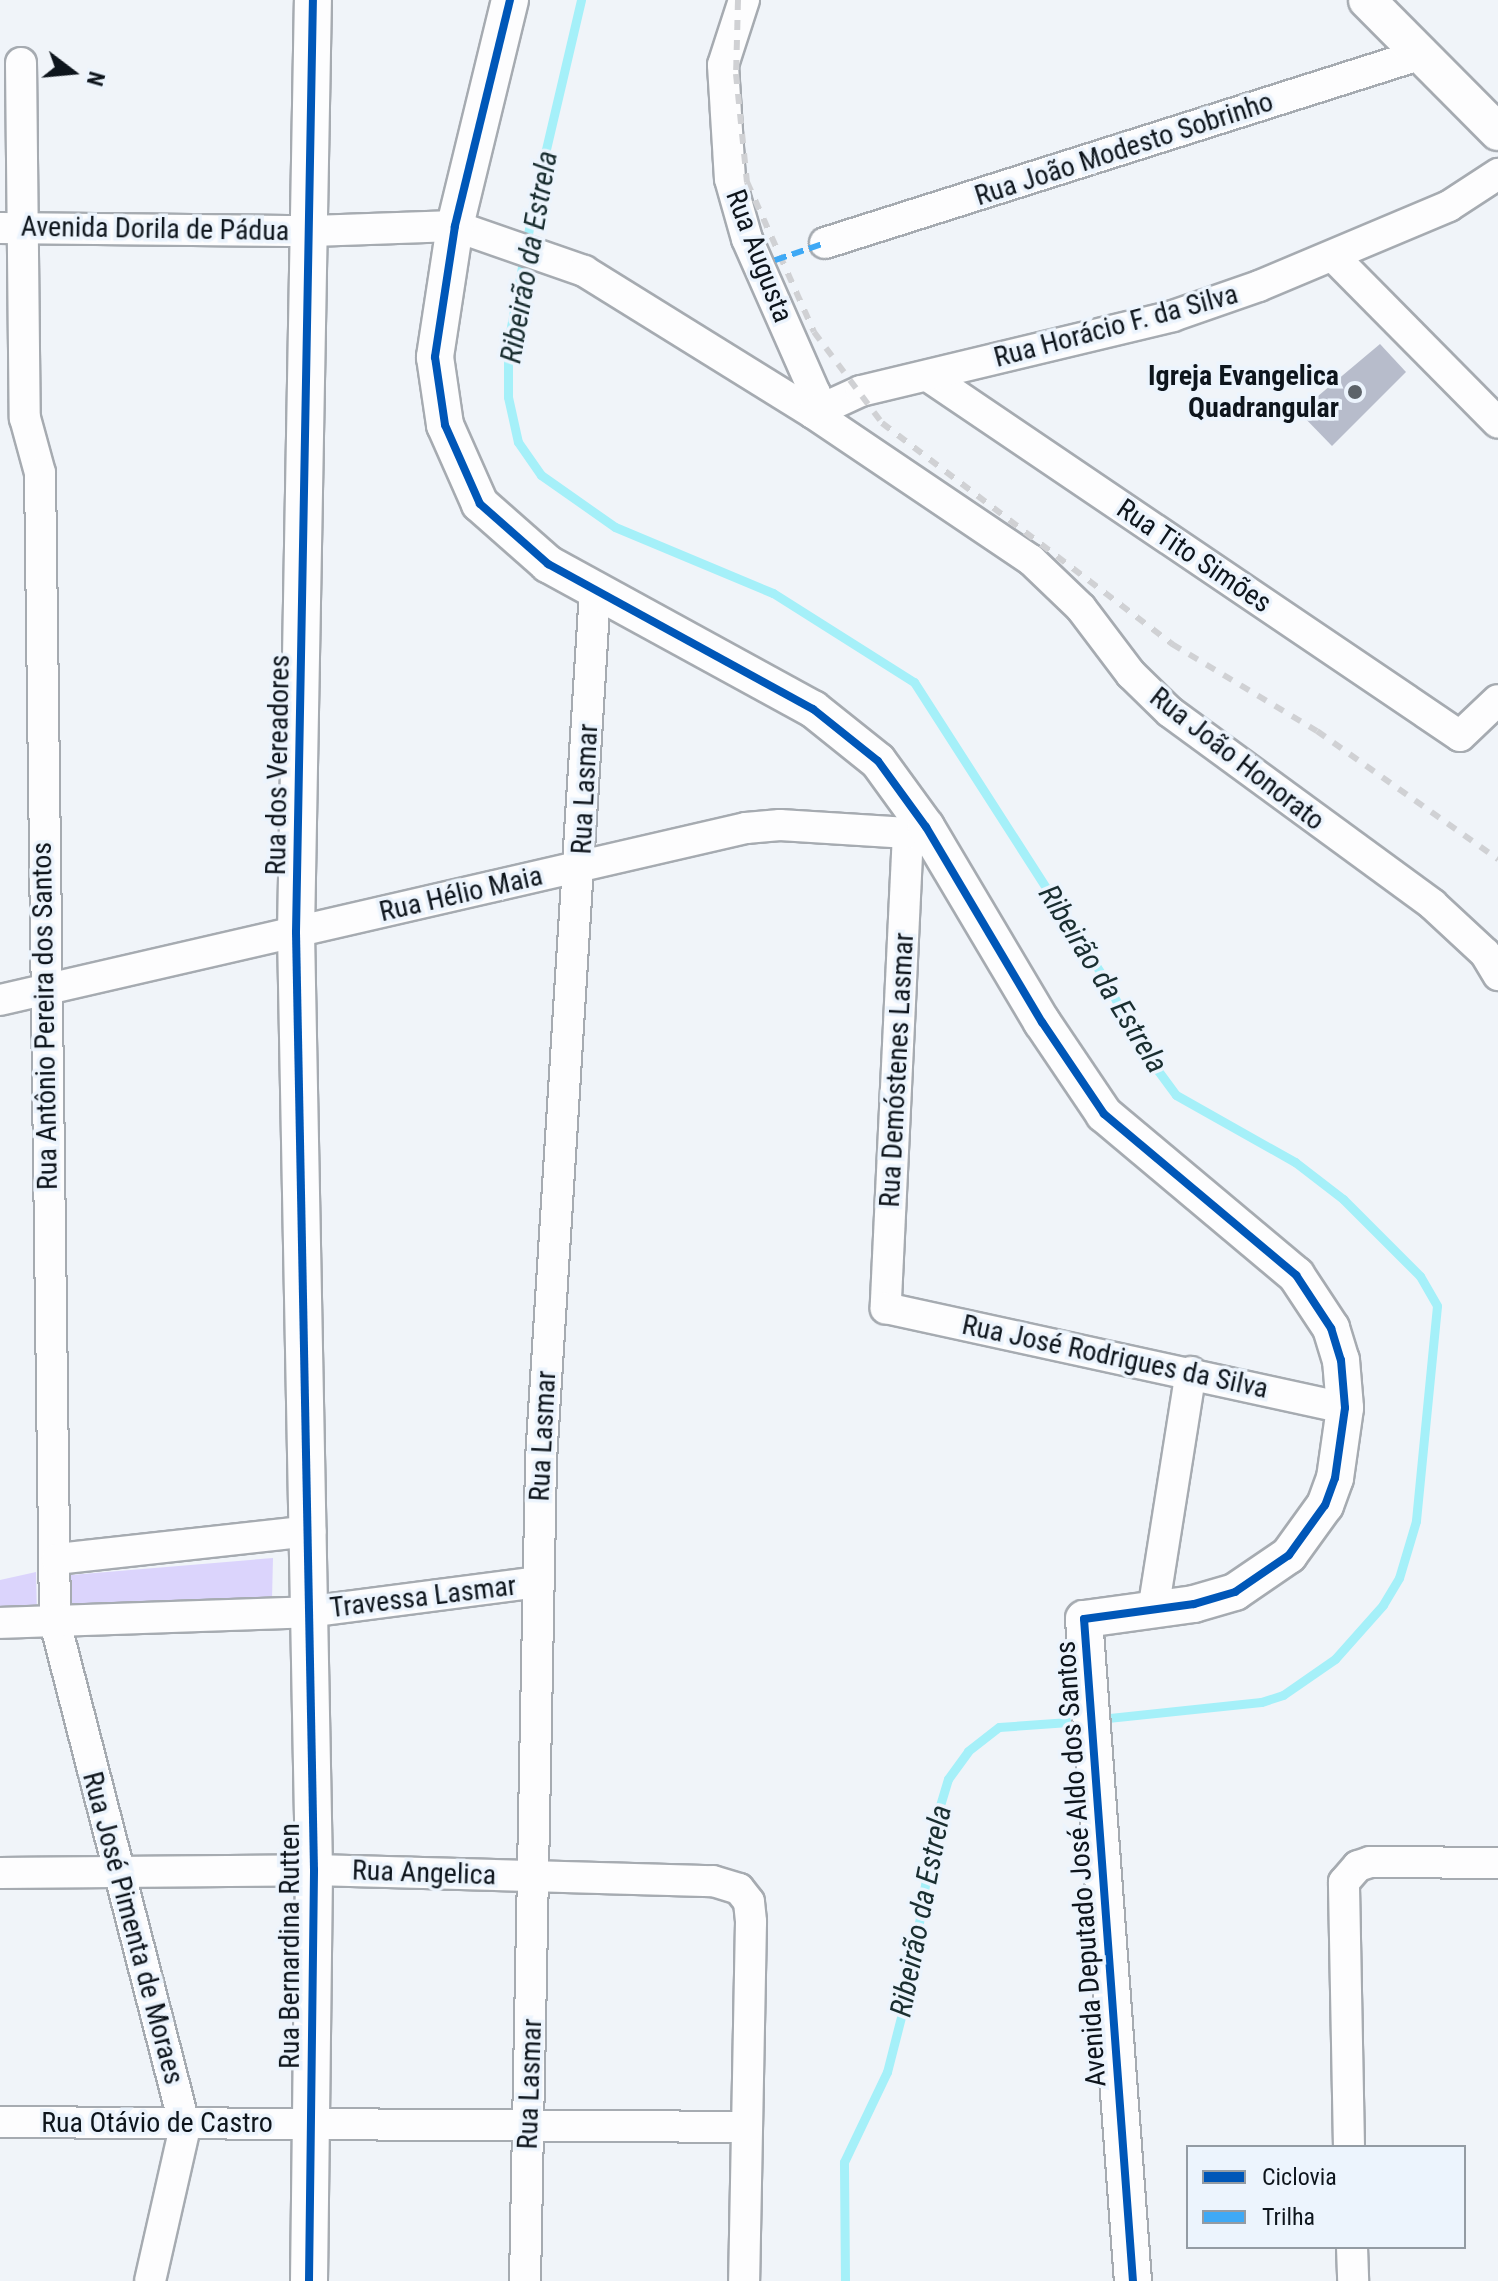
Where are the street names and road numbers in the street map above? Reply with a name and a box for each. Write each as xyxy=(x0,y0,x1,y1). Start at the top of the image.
street label: Rua João Modesto Sobrinho xyxy=(971,85,1277,213)
street label: Rua Augusta xyxy=(718,185,800,327)
street label: Avenida Dorila de Pádua xyxy=(21,210,289,248)
street label: Rua Horácio F. da Silva xyxy=(990,277,1242,375)
street label: Rua Tito Simões xyxy=(1110,492,1278,620)
street label: Rua dos Vereadores xyxy=(259,654,297,876)
street label: Rua João Honorato xyxy=(1143,680,1331,838)
street label: Rua Lasmar xyxy=(565,723,605,855)
street label: Rua Antônio Pereira dos Santos xyxy=(25,842,65,1190)
street label: Rua Hélio Maia xyxy=(376,859,546,929)
street label: Rua Demóstenes Lasmar xyxy=(873,932,921,1208)
street label: Rua José Rodrigues da Silva xyxy=(959,1308,1271,1406)
street label: Rua Lasmar xyxy=(523,1370,563,1502)
street label: Travessa Lasmar xyxy=(328,1569,518,1625)
street label: Avenida Deputado José Aldo dos Santos xyxy=(1049,1640,1113,2088)
street label: Rua José Pimenta de Moraes xyxy=(75,1768,191,2088)
street label: Rua Bernardina Rutten xyxy=(273,1823,307,2069)
street label: Rua Angelica xyxy=(351,1854,497,1892)
street label: Rua Lasmar xyxy=(511,2018,549,2150)
street label: Rua Otávio de Castro xyxy=(41,2106,273,2140)

